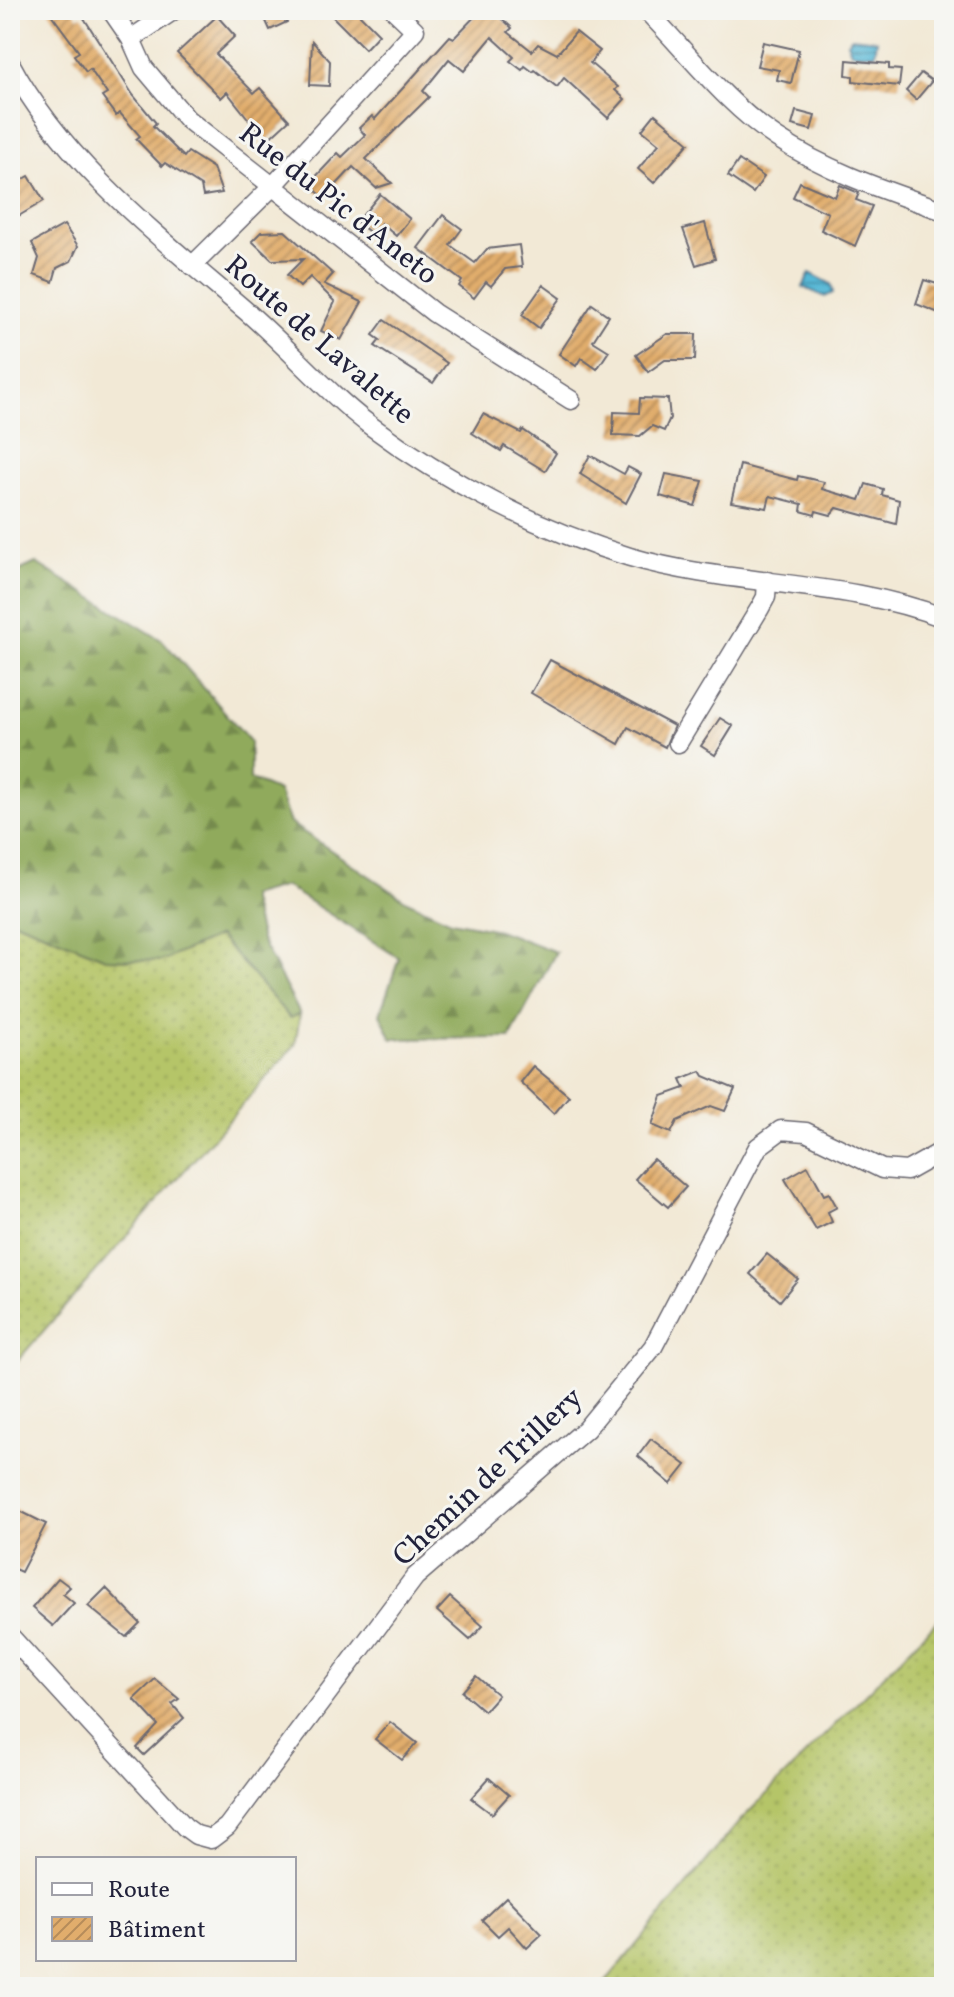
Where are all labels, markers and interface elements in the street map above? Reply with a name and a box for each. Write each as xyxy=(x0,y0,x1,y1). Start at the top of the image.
street label: Rue du Pic d'Aneto xyxy=(229,113,446,296)
street label: Route de Lavalette xyxy=(214,246,423,435)
street label: Chemin de Trillery xyxy=(384,1378,593,1577)
legend xyxy=(36,1857,296,1961)
text: Route xyxy=(108,1874,170,1908)
text: Bâtiment xyxy=(108,1914,206,1948)

